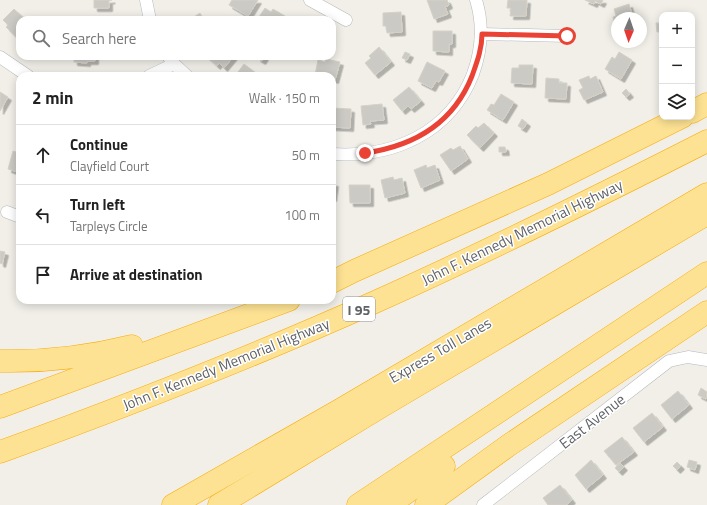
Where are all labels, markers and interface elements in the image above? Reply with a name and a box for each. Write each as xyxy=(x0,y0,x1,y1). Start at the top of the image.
north arrow xyxy=(611,12,647,48)
map controls xyxy=(659,12,695,120)
button: + xyxy=(659,12,695,48)
search box xyxy=(16,16,336,60)
icon: search xyxy=(30,27,52,49)
text: Search here xyxy=(62,27,136,50)
route start xyxy=(558,27,576,45)
button: − xyxy=(659,48,695,84)
button: layers xyxy=(659,84,695,120)
text: 2 min xyxy=(32,85,73,111)
text: Walk · 150 m xyxy=(249,88,320,108)
text: Continue xyxy=(70,133,128,156)
icon: ahead xyxy=(32,144,54,166)
route end xyxy=(356,144,374,162)
text: 50 m xyxy=(292,145,320,165)
text: Clayfield Court xyxy=(70,156,149,176)
street label: John F. Kennedy Memorial Highway xyxy=(417,173,627,291)
text: Turn left xyxy=(70,193,125,216)
icon: left xyxy=(32,204,54,226)
text: 100 m xyxy=(284,205,320,225)
text: Tarpleys Circle xyxy=(70,216,148,236)
text: Arrive at destination xyxy=(70,263,203,286)
icon: arrive xyxy=(32,264,54,286)
road number: I 95 xyxy=(343,297,375,321)
street label: Express Toll Lanes xyxy=(385,311,495,389)
street label: John F. Kennedy Memorial Highway xyxy=(119,312,333,416)
street label: East Avenue xyxy=(554,388,630,454)

